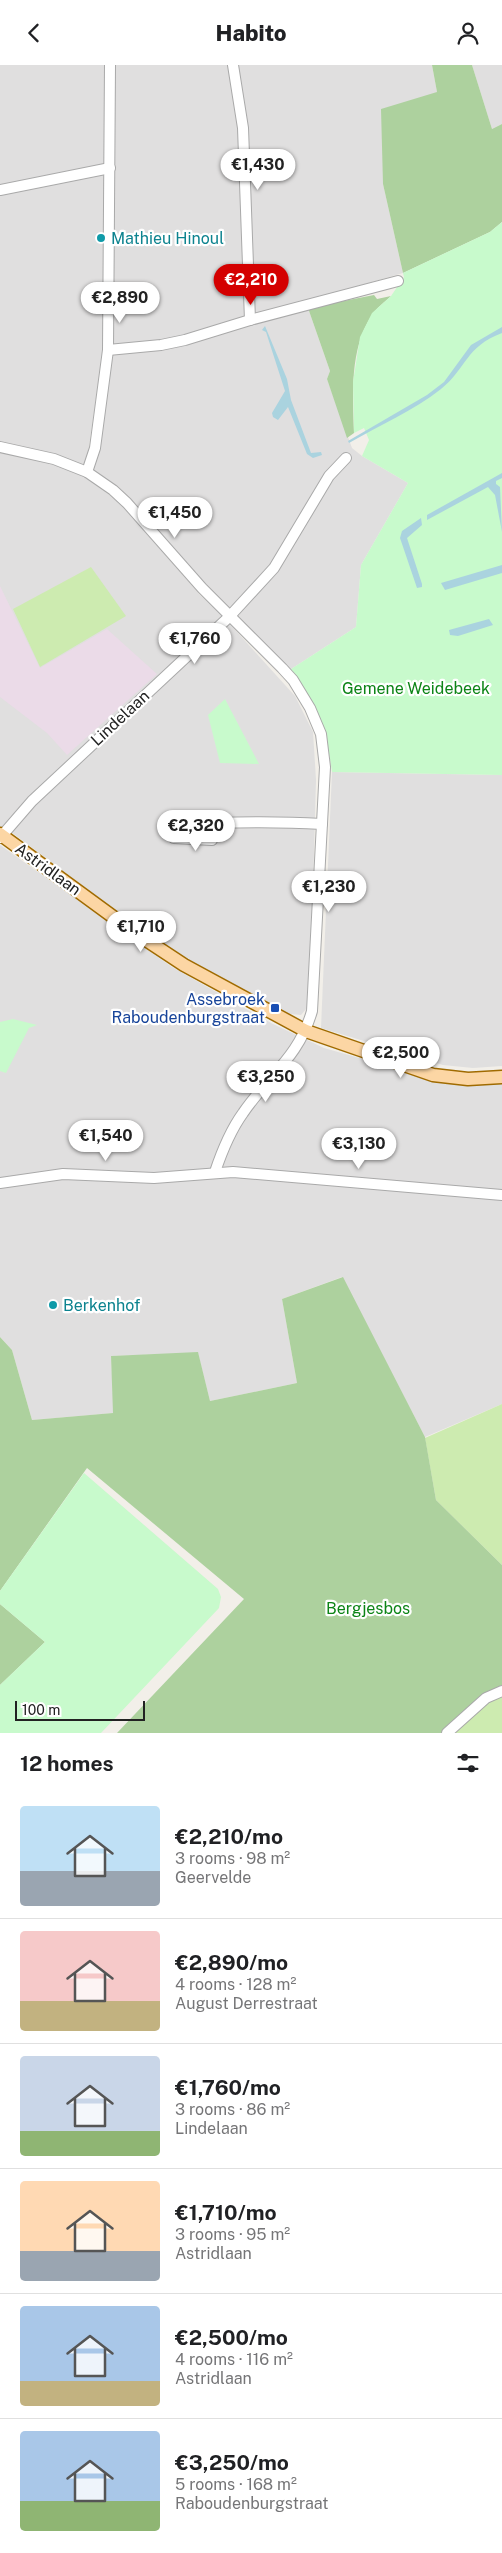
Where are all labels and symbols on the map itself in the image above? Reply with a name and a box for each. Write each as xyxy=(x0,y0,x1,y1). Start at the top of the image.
pin: €1,430 xyxy=(217,149,299,191)
place label: Mathieu Hinoul xyxy=(111,229,224,248)
marker: Mathieu Hinoul xyxy=(95,232,107,244)
pin: €2,210 xyxy=(210,263,292,306)
pin: €2,890 xyxy=(79,281,161,324)
pin: €1,450 xyxy=(134,497,216,539)
pin: €1,760 xyxy=(154,623,236,665)
park label: Gemene Weidebeek xyxy=(342,679,490,698)
street label: Lindelaan xyxy=(87,686,153,750)
pin: €2,320 xyxy=(155,809,237,852)
street label: Astridlaan xyxy=(11,839,85,899)
pin: €1,230 xyxy=(288,871,370,913)
pin: €1,710 xyxy=(100,911,182,953)
place label: Assebroek Raboudenburgstraat xyxy=(112,990,265,1027)
marker: Assebroek Raboudenburgstraat xyxy=(269,1002,281,1014)
pin: €2,500 xyxy=(360,1037,442,1079)
pin: €3,250 xyxy=(225,1061,307,1103)
pin: €1,540 xyxy=(65,1119,147,1162)
pin: €3,130 xyxy=(318,1127,400,1170)
place label: Berkenhof xyxy=(63,1296,140,1315)
marker: Berkenhof xyxy=(47,1299,59,1311)
park label: Bergjesbos xyxy=(326,1599,410,1618)
scale bar xyxy=(15,1698,145,1721)

